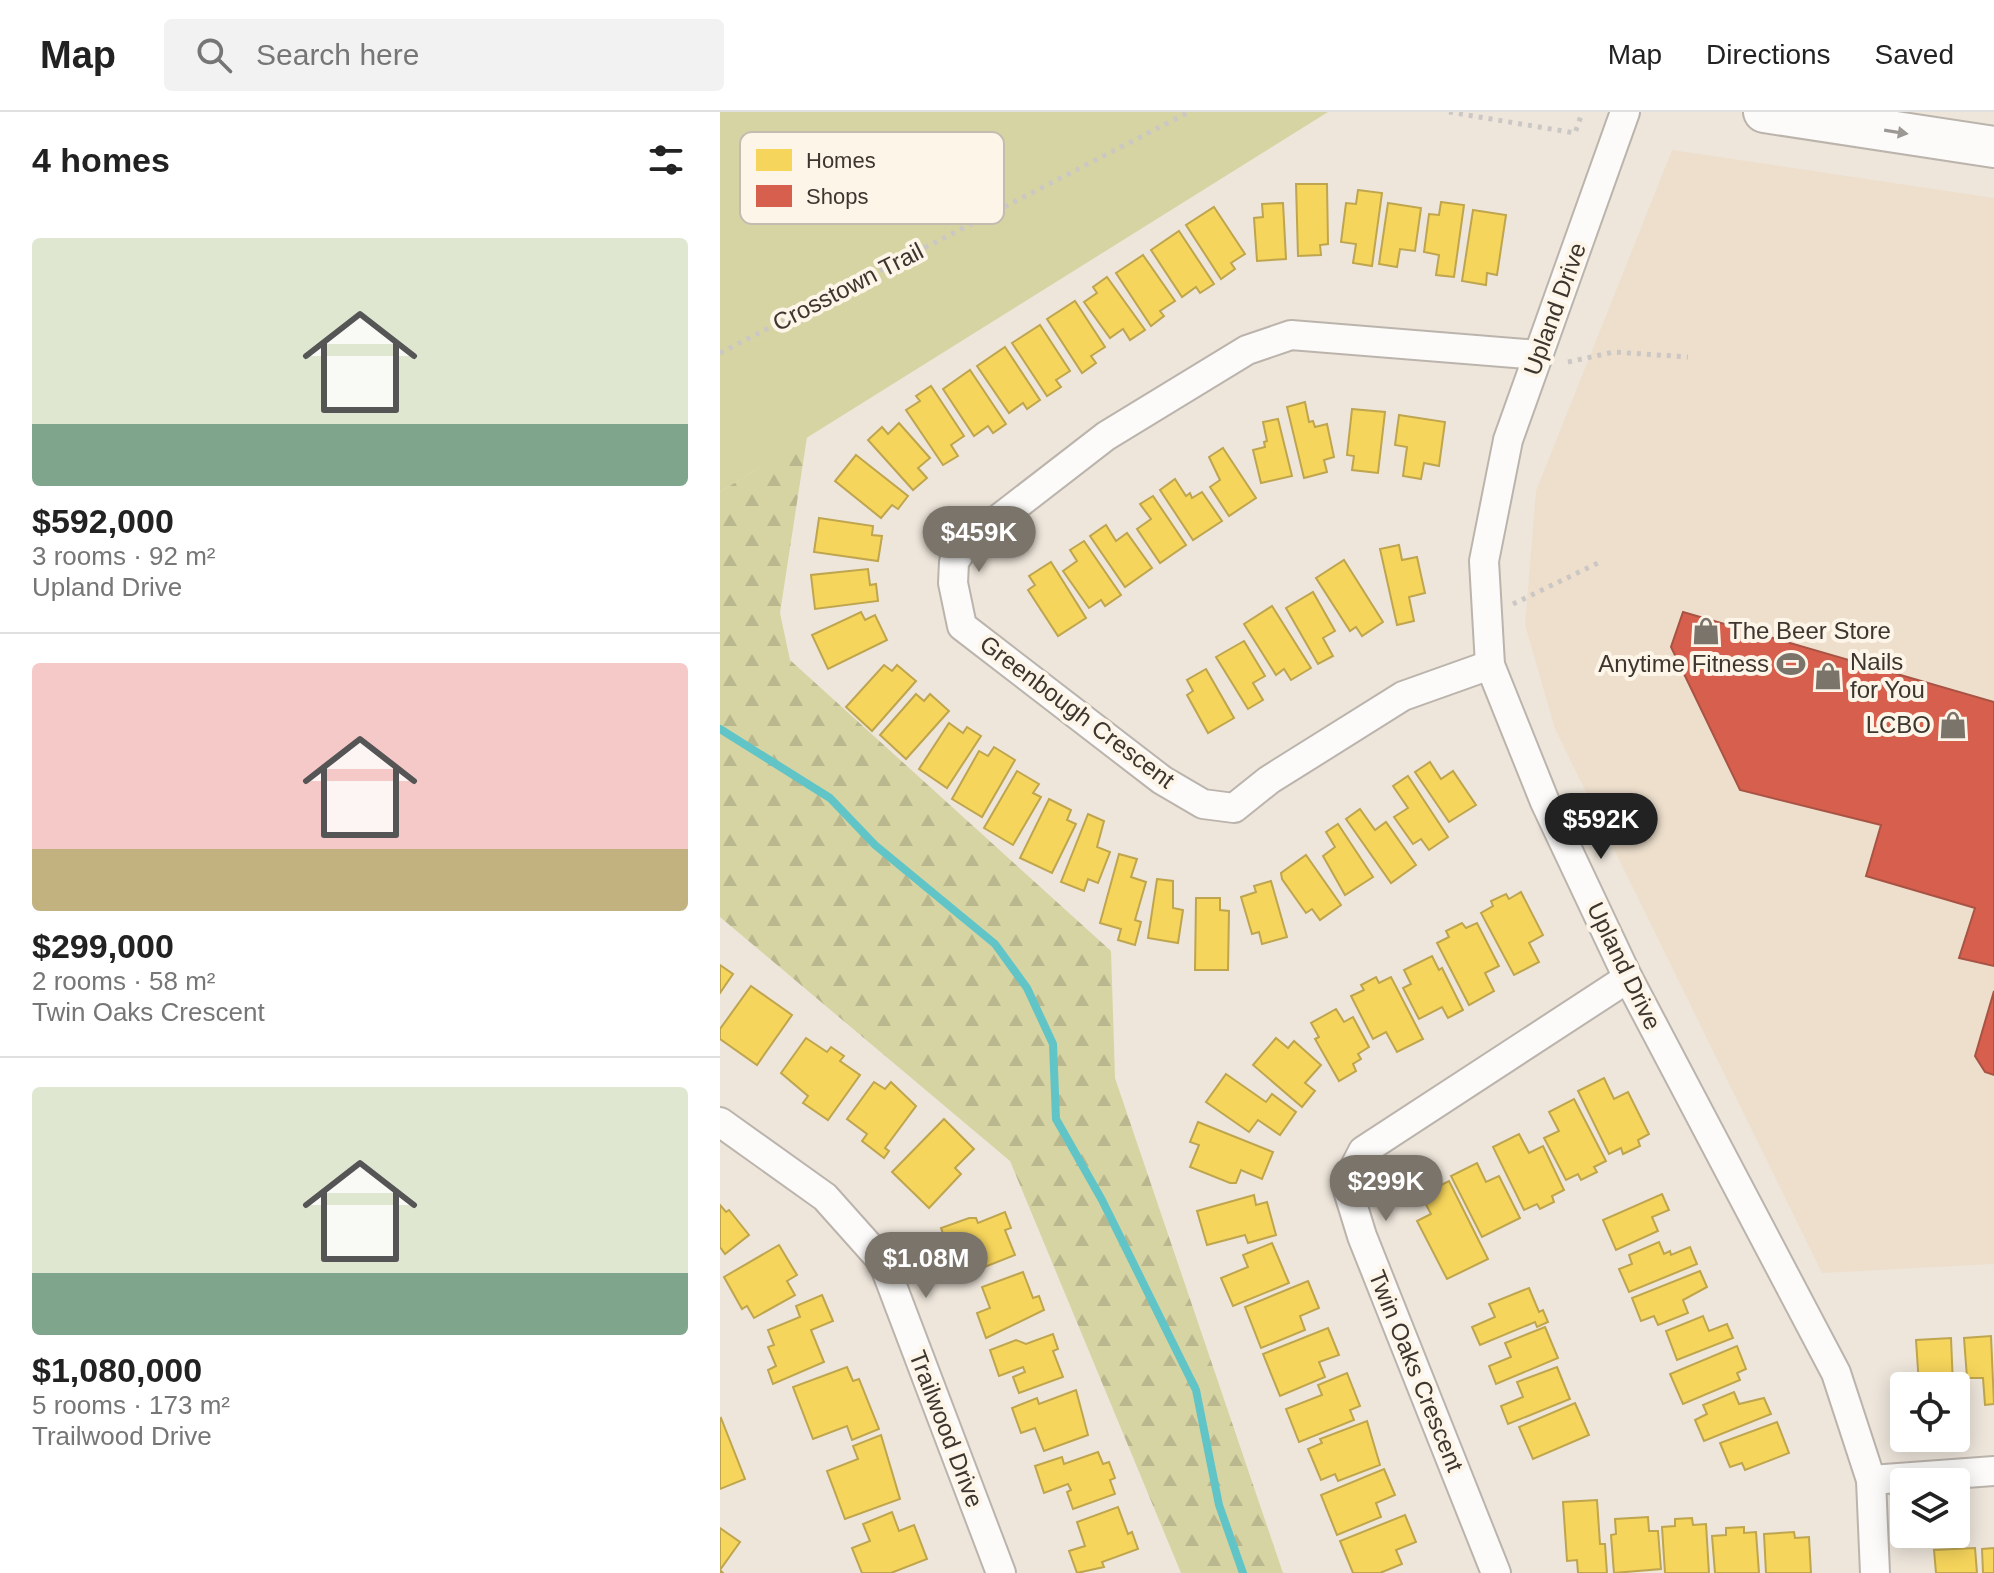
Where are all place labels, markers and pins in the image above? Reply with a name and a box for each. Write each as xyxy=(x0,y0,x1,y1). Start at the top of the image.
pin: $459K xyxy=(923,506,1035,574)
shop icon: The Beer Store xyxy=(1691,616,1721,646)
place label: The Beer Store xyxy=(1728,617,1891,644)
place label: Nails for You xyxy=(1850,648,1925,703)
sports icon: Anytime Fitness xyxy=(1776,649,1806,679)
place label: Anytime Fitness xyxy=(1598,650,1769,677)
shop icon: Nails for You xyxy=(1813,661,1843,691)
shop icon: LCBO xyxy=(1938,710,1968,740)
place label: LCBO xyxy=(1866,711,1931,738)
pin: $592K xyxy=(1545,793,1657,861)
pin: $299K xyxy=(1330,1155,1442,1223)
pin: $1.08M xyxy=(861,1232,991,1300)

